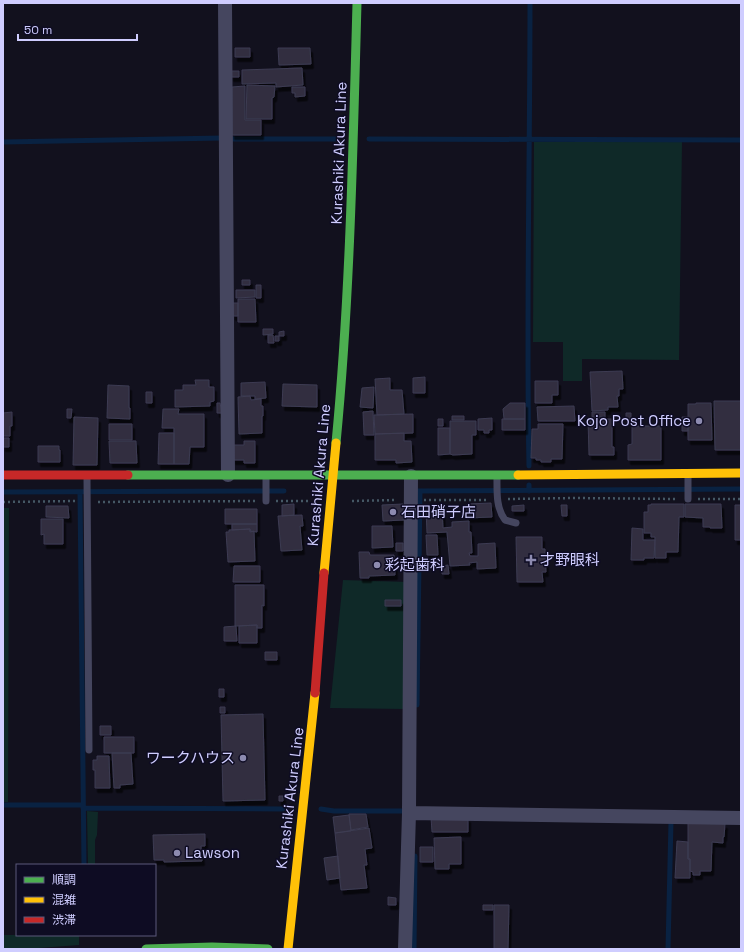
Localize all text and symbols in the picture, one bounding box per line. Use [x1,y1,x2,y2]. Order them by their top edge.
scale bar [18,16,137,42]
text: 50 m [24,22,52,38]
street label: Kurashiki Akura Line [327,81,350,225]
street label: Kurashiki Akura Line [303,403,334,547]
place label: Kojo Post Office [577,411,691,430]
marker: Kojo Post Office [694,416,704,426]
place label: 石田硝子店 [401,502,476,521]
marker: 石田硝子店 [388,507,398,517]
place label: 才野眼科 [540,550,600,569]
marker: 才野眼科 [525,554,537,566]
place label: 彩起歯科 [385,555,445,574]
marker: 彩起歯科 [372,560,382,570]
street label: Kurashiki Akura Line [271,726,308,870]
place label: ワークハウス [146,748,235,767]
marker: ワークハウス [238,753,248,763]
place label: Lawson [185,843,240,862]
marker: Lawson [172,848,182,858]
legend [16,864,156,936]
text: 順調 [52,872,76,888]
text: 混雑 [52,892,76,908]
text: 渋滞 [52,912,76,928]

